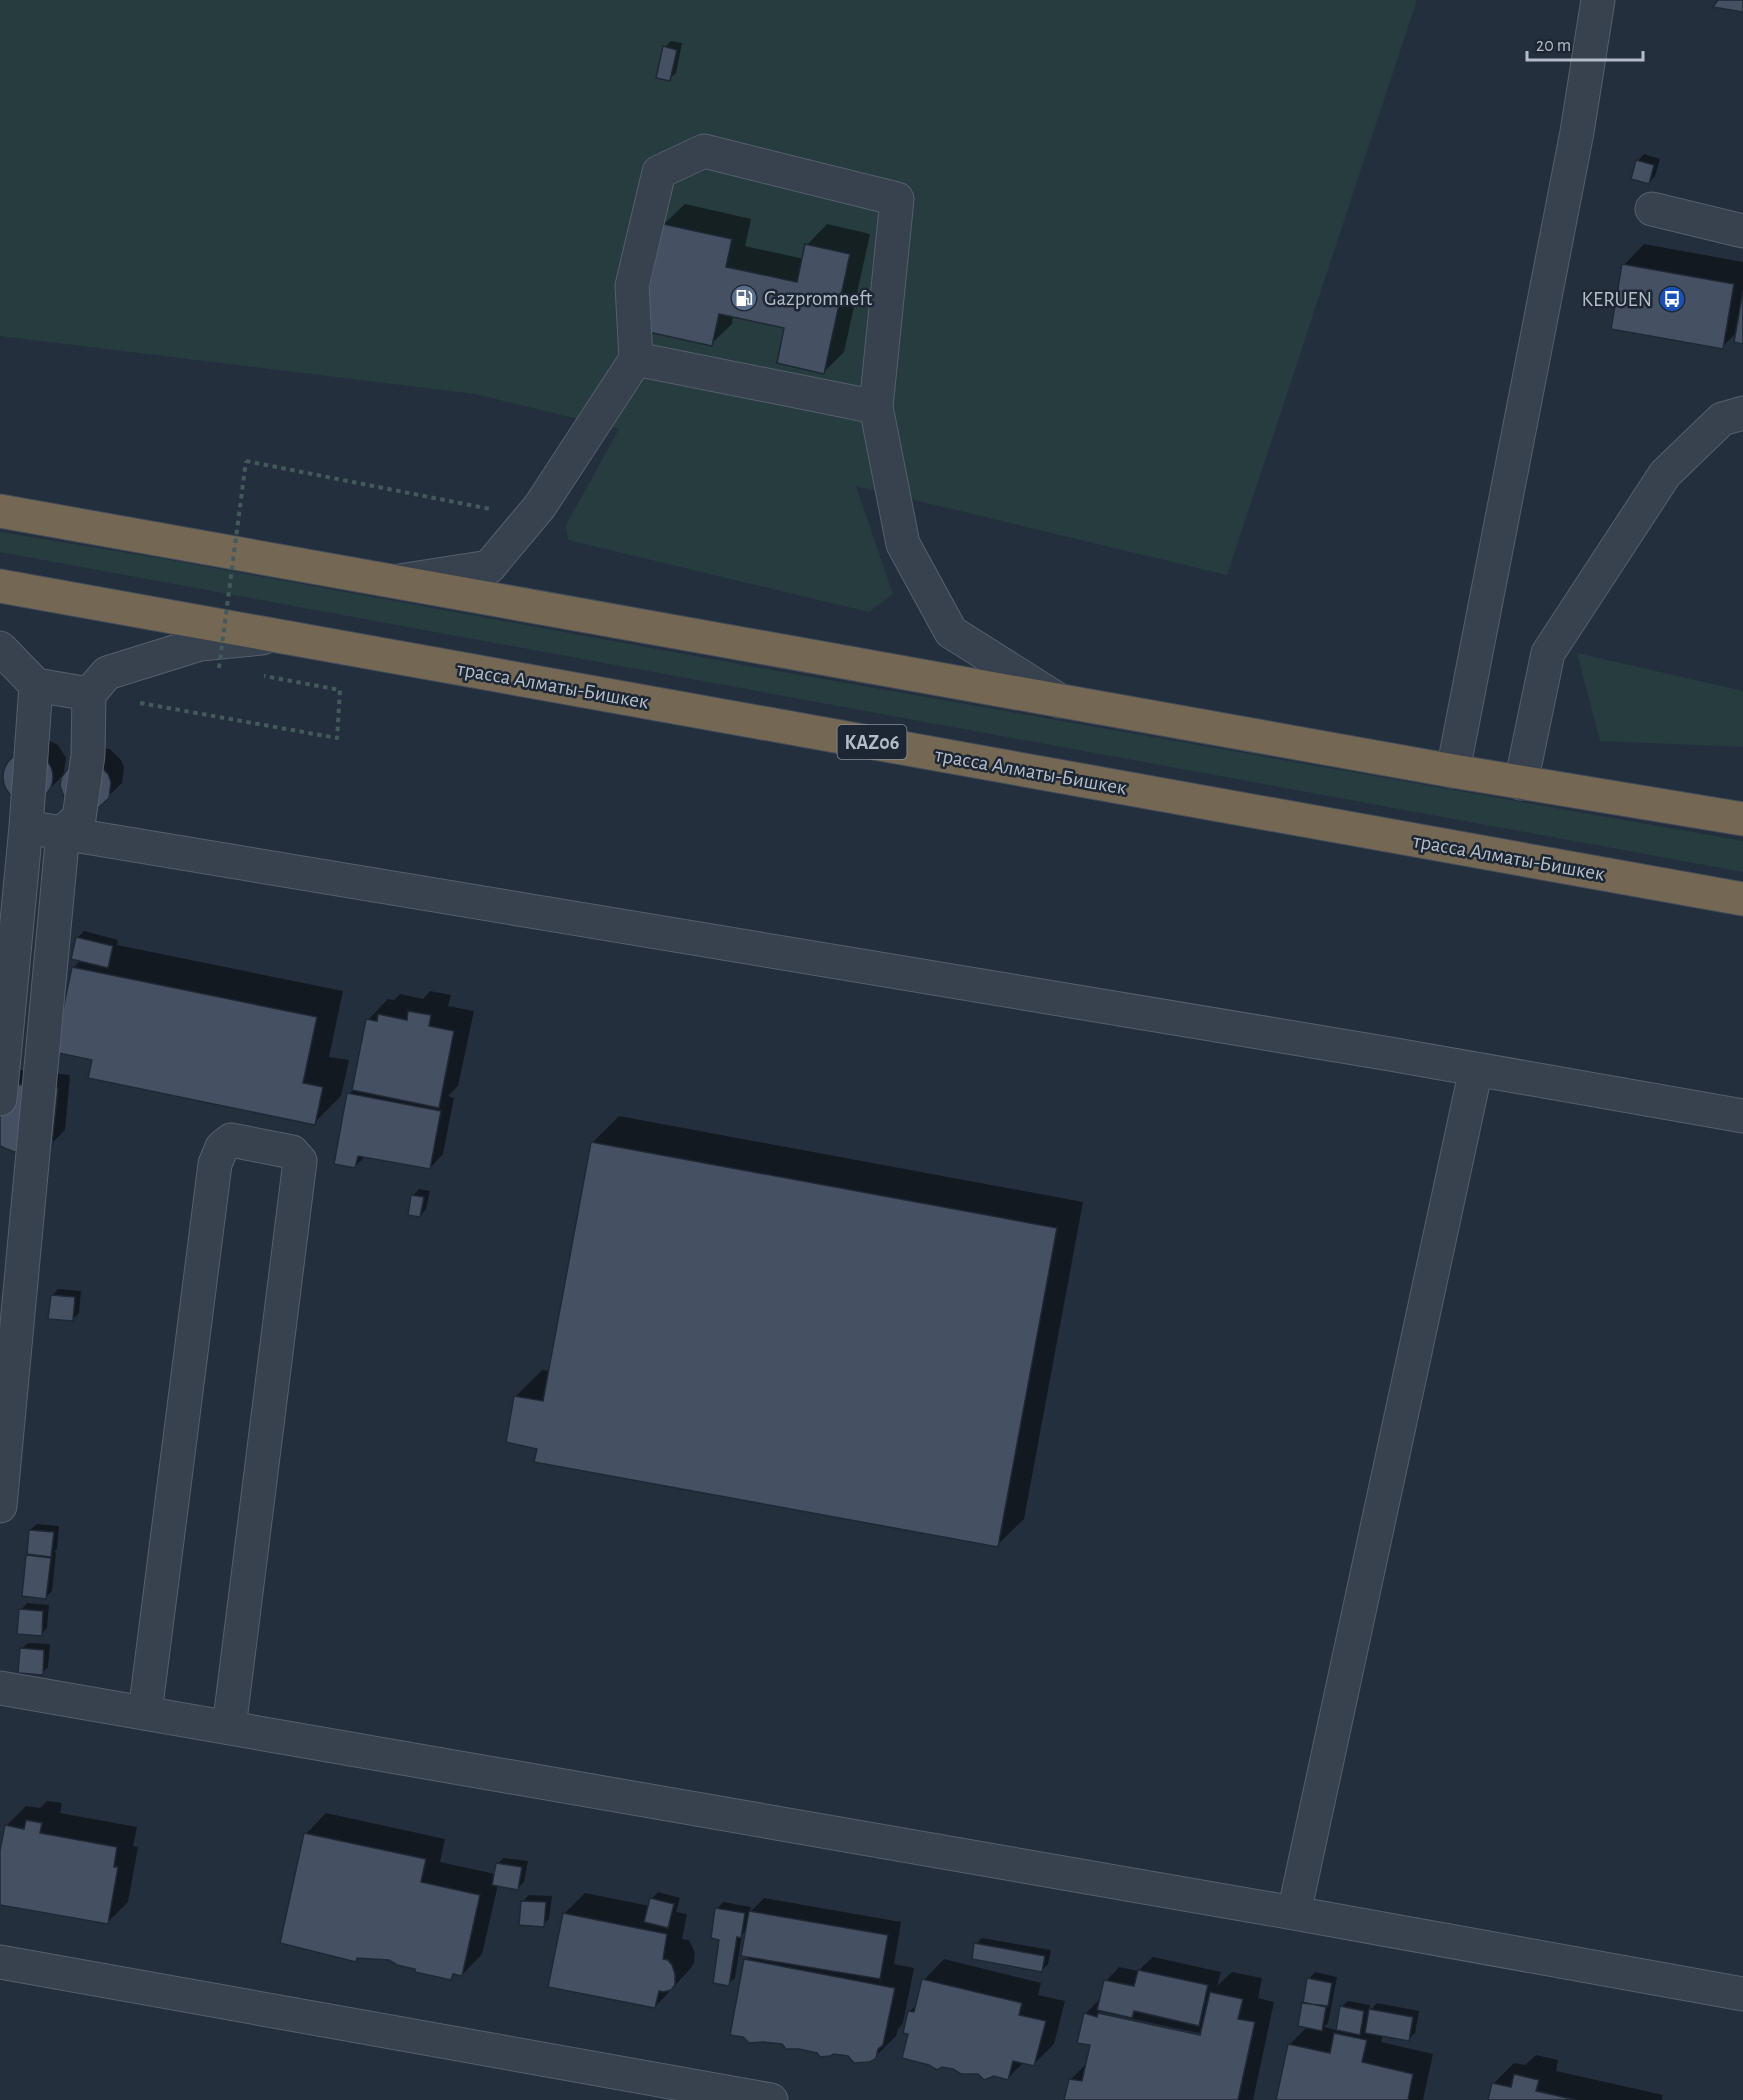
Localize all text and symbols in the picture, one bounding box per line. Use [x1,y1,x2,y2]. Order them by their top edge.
scale bar [1527,24,1642,62]
text: 20 m [1536,37,1571,55]
fuel station icon: Gazpromneft [729,283,759,313]
bus stop icon: KERUEN [1657,284,1687,314]
place label: Gazpromneft [764,288,873,309]
place label: KERUEN [1582,289,1652,310]
street label: трасса Алматы-Бишкек [455,658,651,713]
road number: KАZ06 [838,725,906,759]
street label: трасса Алматы-Бишкек [933,744,1129,799]
street label: трасса Алматы-Бишкек [1411,830,1607,885]

